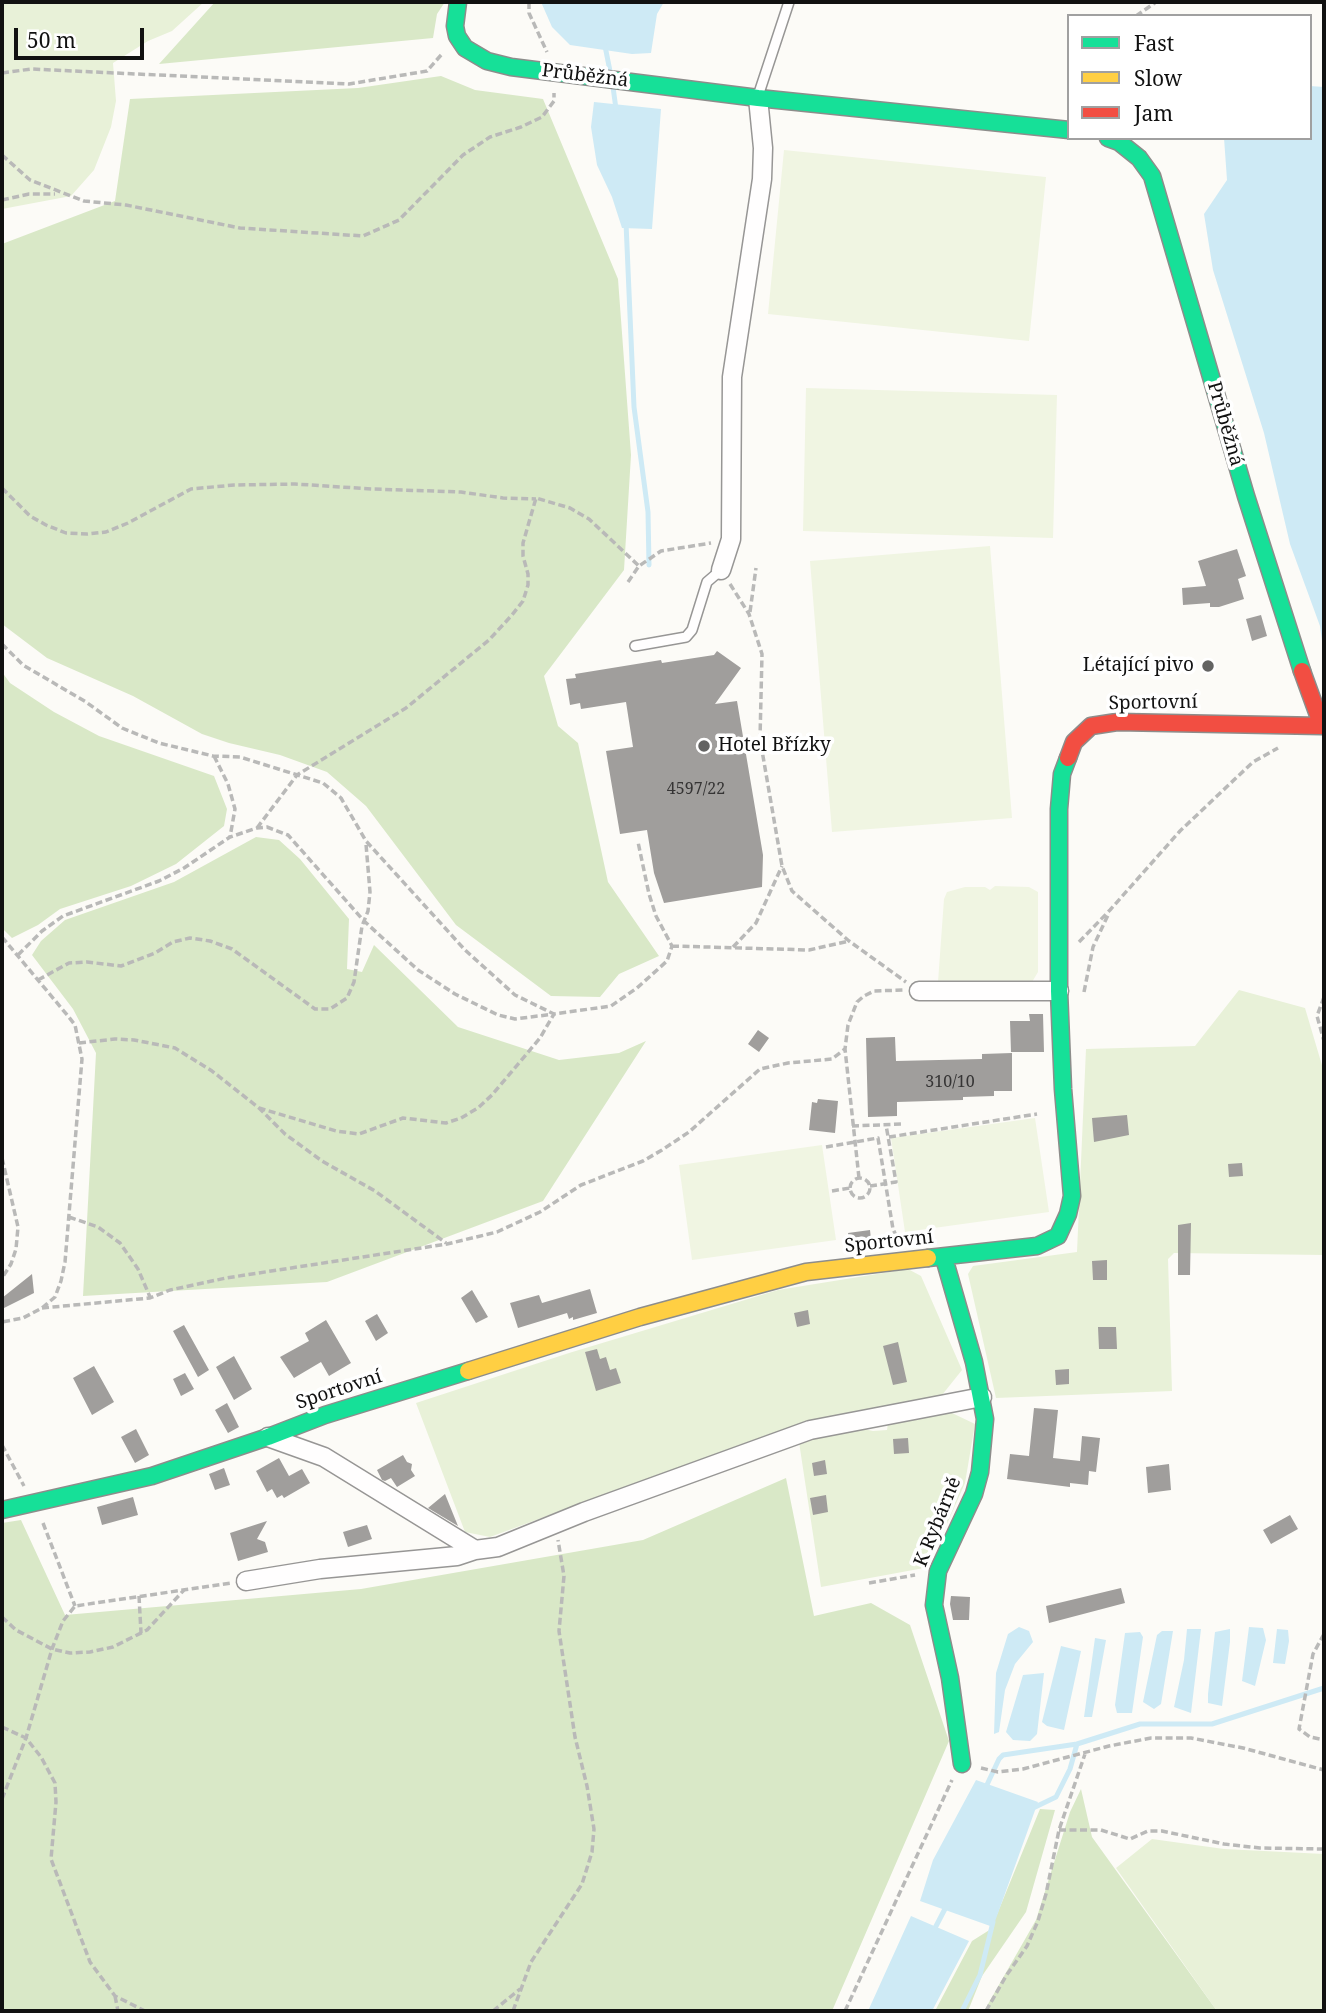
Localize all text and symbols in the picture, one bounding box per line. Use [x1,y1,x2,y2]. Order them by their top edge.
scale bar [18,14,147,58]
legend [1067,14,1312,140]
text: 50 m [27,26,76,54]
text: Fast [1134,29,1174,57]
street label: Průběžná [540,59,630,93]
text: Slow [1134,64,1182,92]
text: Jam [1134,99,1173,127]
street label: Průběžná [1202,379,1248,469]
place label: Létající pivo [1083,655,1194,677]
marker: Létající pivo [1200,658,1216,674]
street label: Sportovní [1108,691,1198,715]
place label: Hotel Břízky [718,735,831,757]
marker: Hotel Břízky [696,738,712,754]
house number: 4597/22 [667,779,725,799]
house number: 310/10 [925,1072,975,1092]
street label: Sportovní [844,1226,934,1258]
street label: Sportovní [293,1365,385,1415]
street label: K Rybárně [910,1474,966,1570]

